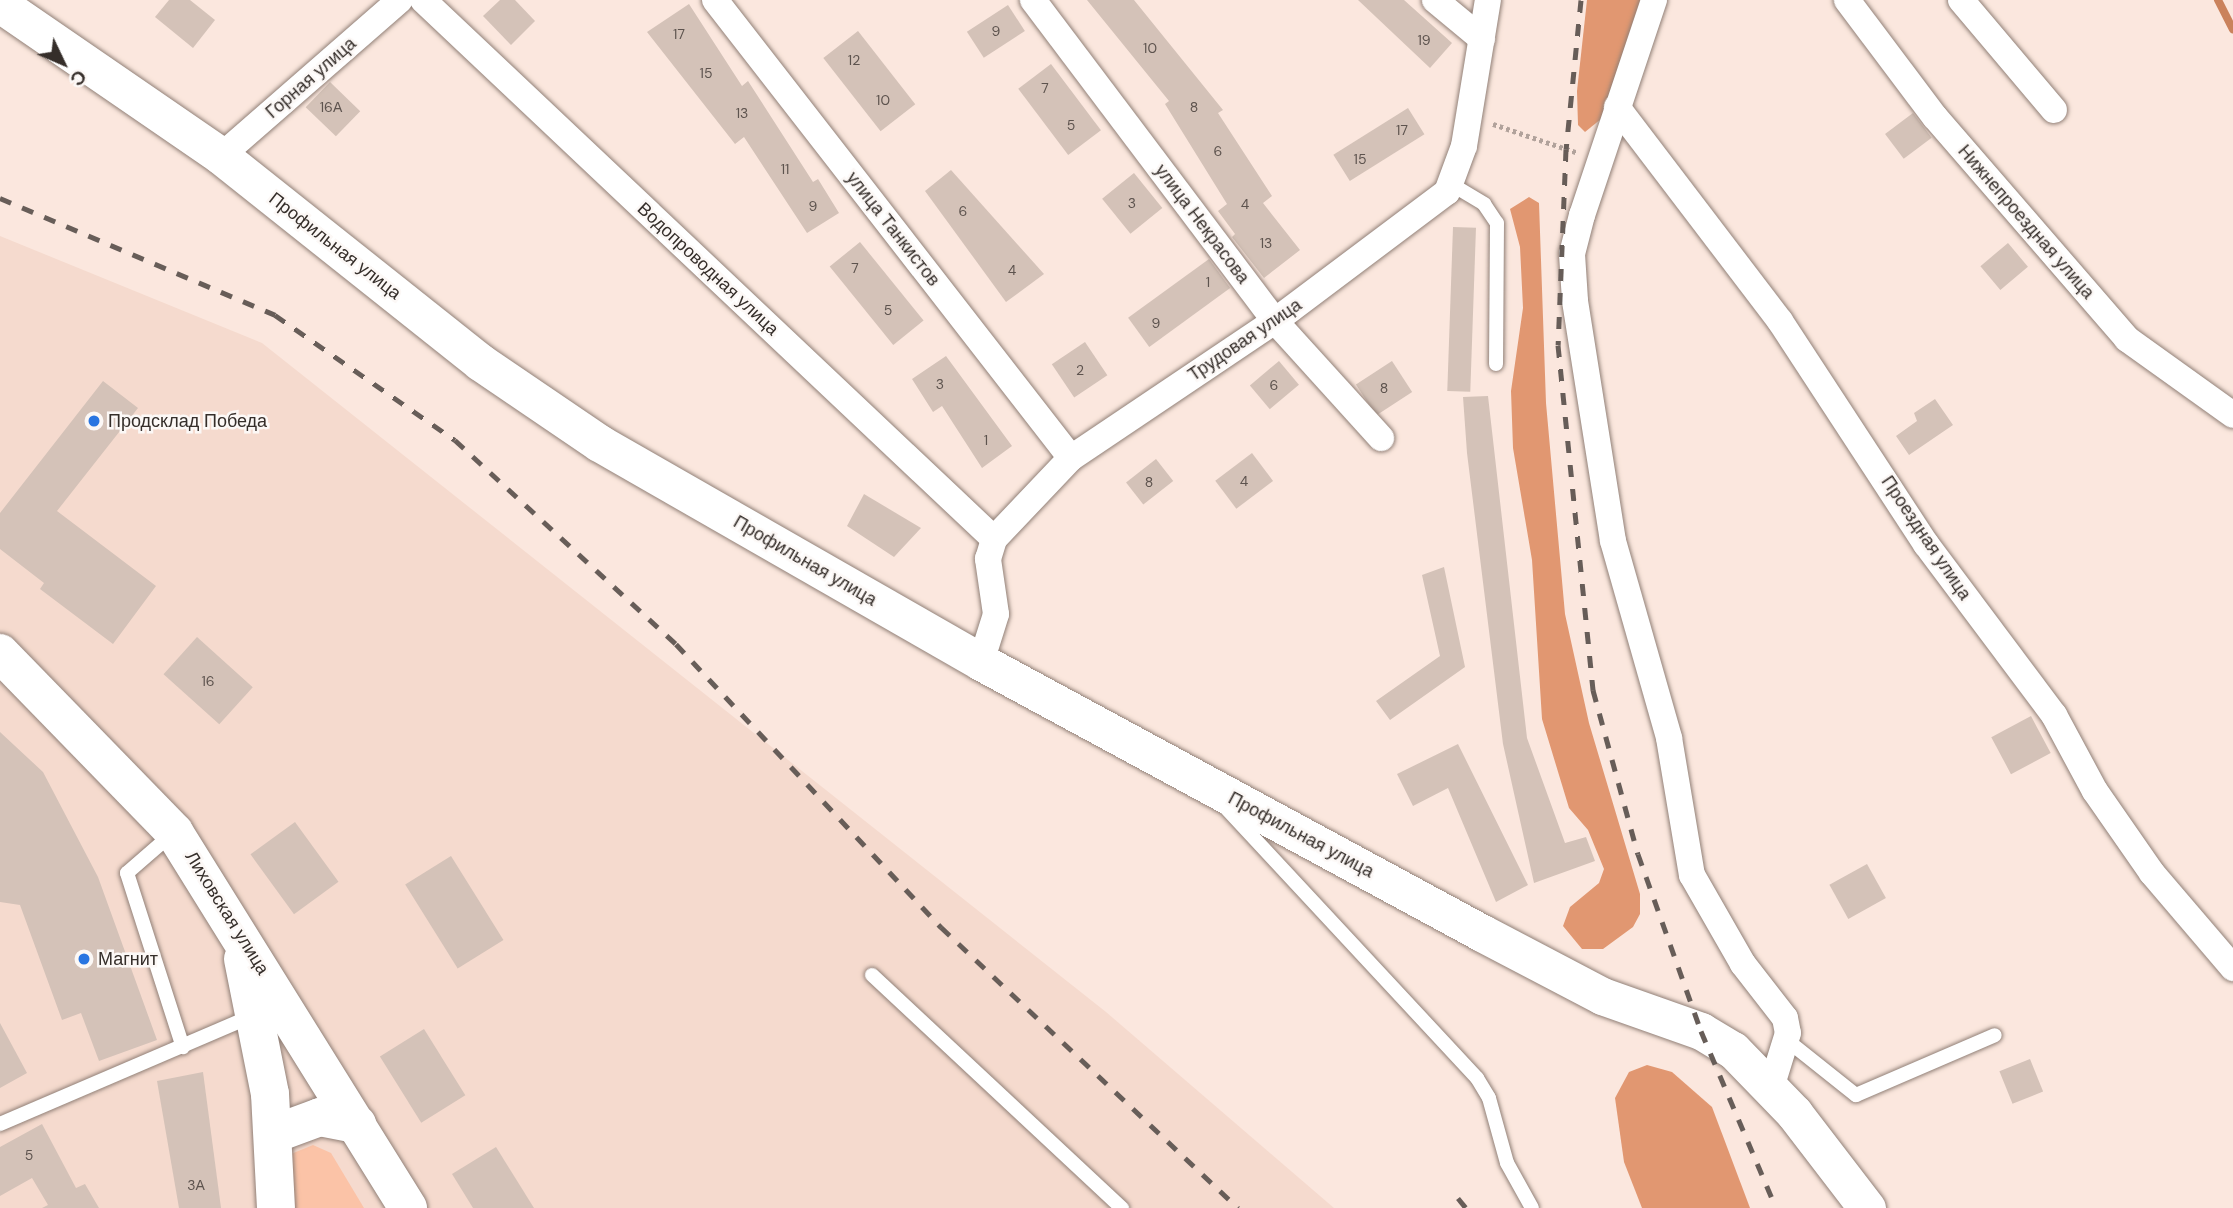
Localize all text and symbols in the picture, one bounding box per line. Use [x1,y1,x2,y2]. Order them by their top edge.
house number: 9 [992,23,1000,39]
house number: 17 [673,26,685,42]
north arrow [28,28,98,98]
house number: 19 [1417,32,1431,48]
street label: Горная улица [261,33,361,123]
house number: 10 [1143,40,1157,56]
house number: 12 [848,52,860,68]
text: С [65,64,92,92]
house number: 15 [700,65,712,81]
house number: 7 [1041,80,1049,96]
house number: 10 [876,92,890,108]
house number: 16А [320,99,342,115]
house number: 8 [1190,99,1198,115]
house number: 13 [736,105,748,121]
house number: 5 [1067,117,1075,133]
house number: 17 [1396,122,1408,138]
street label: Нижнепроездная улица [1953,141,2099,303]
house number: 6 [1214,143,1222,159]
house number: 15 [1354,151,1366,167]
street label: улица Некрасова [1150,160,1254,288]
house number: 11 [781,161,789,177]
street label: улица Танкистов [842,168,944,290]
street label: Профильная улица [265,188,405,304]
house number: 3 [1128,195,1136,211]
house number: 4 [1241,196,1249,212]
street label: Водопроводная улица [633,198,783,340]
house number: 9 [809,198,817,214]
house number: 6 [959,203,967,219]
house number: 13 [1260,235,1272,251]
house number: 7 [851,260,859,276]
house number: 4 [1008,262,1016,278]
house number: 1 [1206,274,1210,290]
street label: Трудовая улица [1184,294,1306,386]
house number: 5 [884,302,892,318]
house number: 9 [1152,315,1160,331]
house number: 2 [1076,362,1084,378]
house number: 3 [936,376,944,392]
house number: 6 [1270,377,1278,393]
house number: 8 [1380,380,1388,396]
place label: Продсклад Победа [108,410,267,432]
marker: Продсклад Победа [86,413,102,429]
house number: 1 [984,432,988,448]
street label: Проездная улица [1877,472,1975,604]
house number: 4 [1240,473,1248,489]
house number: 8 [1145,474,1153,490]
street label: Профильная улица [730,511,880,611]
house number: 16 [201,673,215,689]
street label: Профильная улица [1225,788,1377,882]
street label: Лиховская улица [180,847,274,979]
place label: Магнит [98,948,158,970]
marker: Магнит [76,951,92,967]
house number: 5 [25,1147,33,1163]
house number: 3А [187,1177,205,1193]

